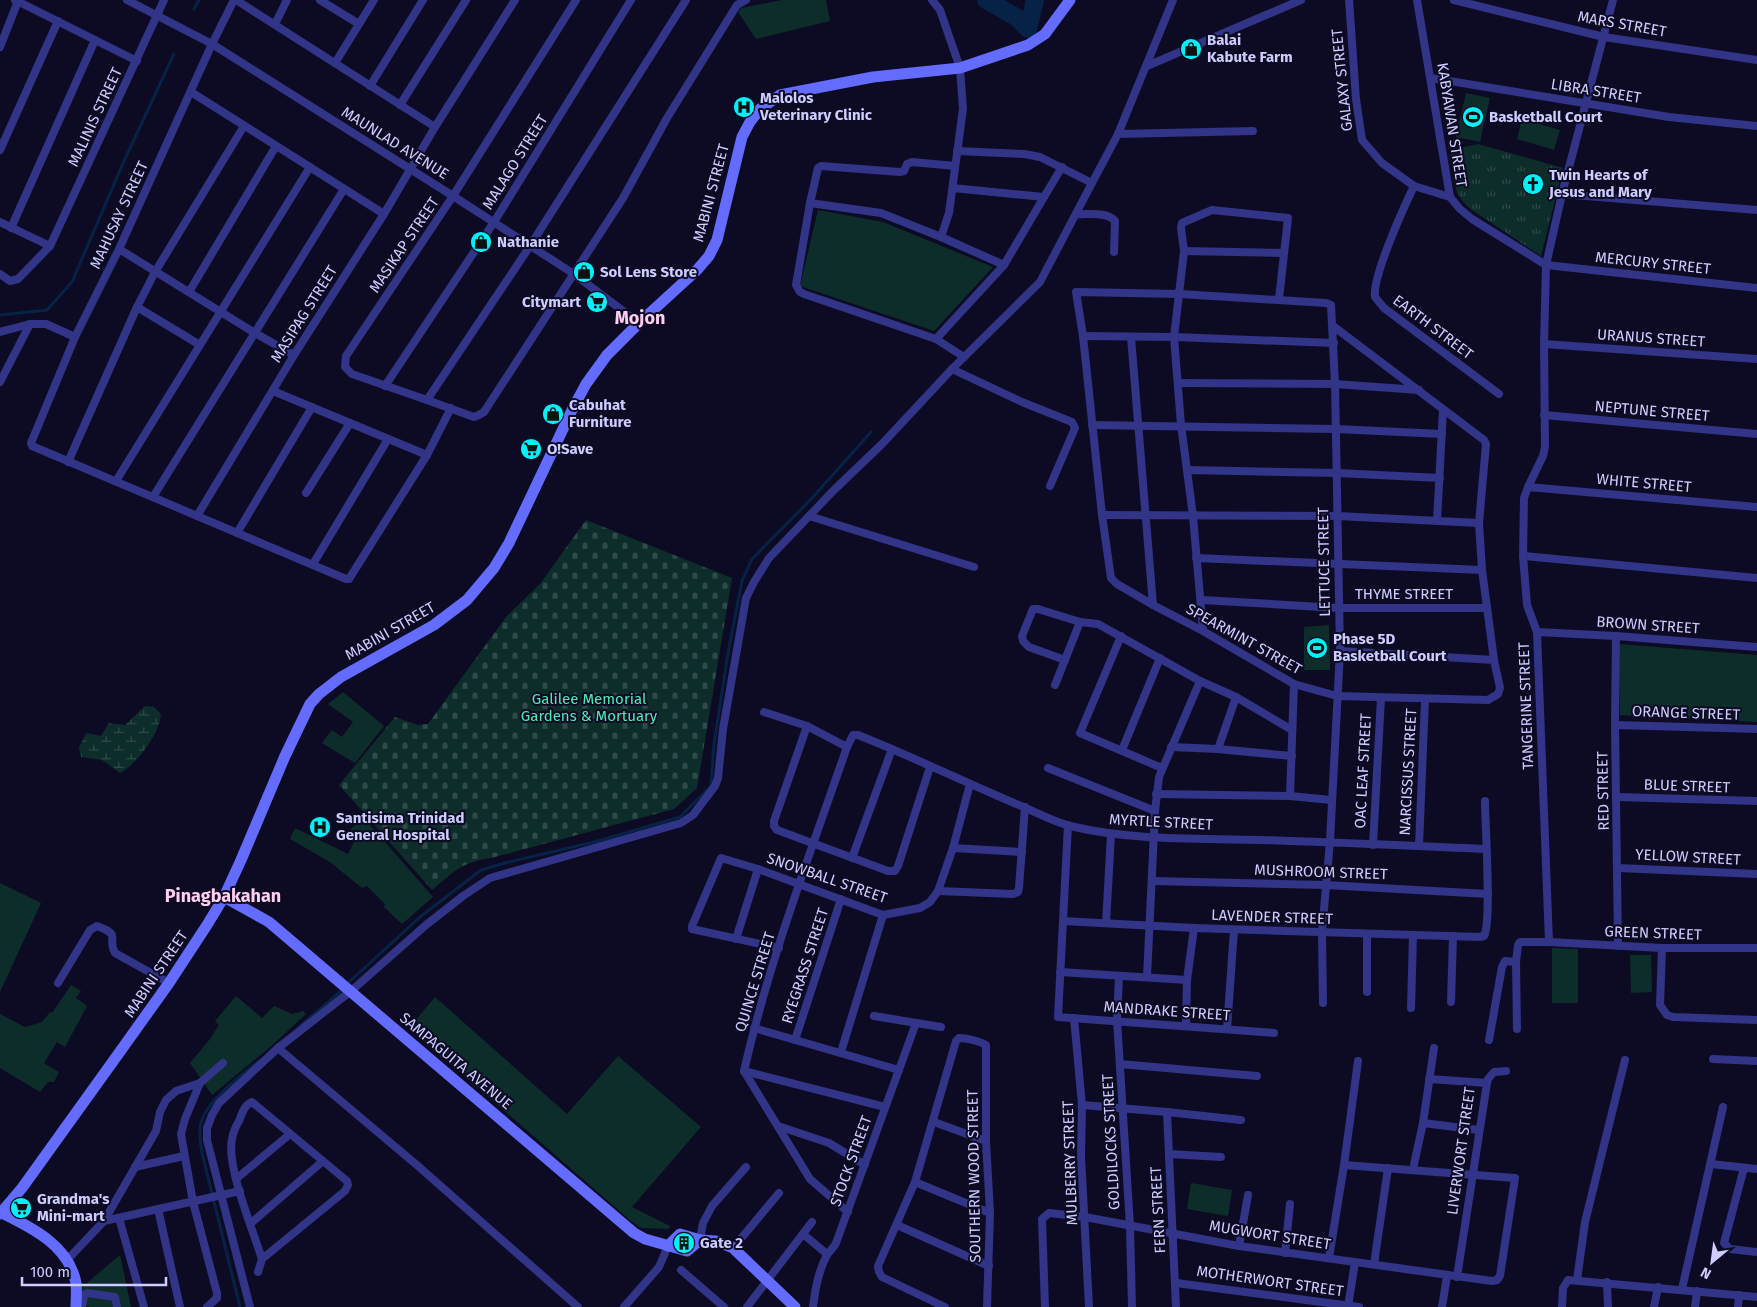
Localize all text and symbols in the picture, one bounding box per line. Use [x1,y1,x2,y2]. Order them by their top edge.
street label: MARS STREET [1576,7,1668,41]
street label: GALAXY STREET [1328,28,1356,132]
place label: Balai Kabute Farm [1207,31,1293,66]
shop icon: Balai Kabute Farm [1179,37,1203,61]
street label: KABYAWAN STREET [1433,61,1471,189]
street label: MALINIS STREET [64,64,126,170]
street label: LIBRA STREET [1550,75,1643,107]
place label: Malolos Veterinary Clinic [759,89,873,124]
hospital icon: Malolos Veterinary Clinic [732,95,756,119]
street label: MAUNLAD AVENUE [338,103,452,183]
sports icon: Basketball Court [1461,105,1485,129]
place label: Basketball Court [1489,108,1603,126]
street label: MALAGO STREET [479,111,552,213]
street label: MABINI STREET [689,142,733,244]
street label: MAHUSAY STREET [86,158,152,272]
place label: Twin Hearts of Jesus and Mary [1548,166,1652,201]
church icon: Twin Hearts of Jesus and Mary [1521,172,1545,196]
street label: MASIKAP STREET [365,194,443,296]
shop icon: Nathanie [469,230,493,254]
place label: Nathanie [497,233,559,251]
street label: MERCURY STREET [1594,248,1712,278]
shop icon: Sol Lens Store [572,260,596,284]
street label: MASIPAG STREET [267,262,341,366]
place label: Sol Lens Store [600,263,697,281]
supermarket icon: Citymart [585,290,609,314]
street label: EARTH STREET [1389,291,1477,363]
place label: Citymart [522,293,581,311]
district label: Mojon [615,307,665,329]
street label: URANUS STREET [1596,325,1706,351]
place label: Cabuhat Furniture [569,396,631,431]
street label: NEPTUNE STREET [1594,397,1710,425]
shop icon: Cabuhat Furniture [541,402,565,426]
supermarket icon: O!Save [519,437,543,461]
place label: O!Save [547,440,593,458]
street label: WHITE STREET [1596,470,1692,496]
street label: LETTUCE STREET [1314,507,1334,617]
street label: THYME STREET [1355,585,1453,603]
street label: MABINI STREET [342,598,438,664]
street label: SPEARMINT STREET [1183,600,1305,678]
street label: BROWN STREET [1596,612,1701,638]
place label: Phase 5D Basketball Court [1333,630,1447,665]
sports icon: Phase 5D Basketball Court [1305,636,1329,660]
street label: TANGERINE STREET [1515,642,1537,770]
park label: Galilee Memorial Gardens & Mortuary [521,690,658,725]
street label: ORANGE STREET [1632,702,1741,724]
street label: NARCISSUS STREET [1396,708,1420,836]
street label: OAC LEAF STREET [1351,713,1375,829]
street label: RED STREET [1593,751,1613,831]
street label: BLUE STREET [1643,775,1731,797]
place label: Santisima Trinidad General Hospital [336,809,464,844]
street label: MYRTLE STREET [1109,810,1214,834]
hospital icon: Santisima Trinidad General Hospital [308,815,332,839]
street label: YELLOW STREET [1635,845,1742,869]
street label: SNOWBALL STREET [764,849,890,907]
street label: MUSHROOM STREET [1254,861,1388,883]
district label: Pinagbakahan [165,885,281,907]
street label: RYEGRASS STREET [778,906,832,1026]
street label: LAVENDER STREET [1211,906,1333,928]
street label: GREEN STREET [1604,922,1702,944]
street label: MABINI STREET [120,927,192,1021]
street label: QUINCE STREET [731,929,779,1034]
street label: MANDRAKE STREET [1103,998,1231,1024]
street label: SAMPAGUITA AVENUE [396,1009,516,1113]
street label: GOLDILOCKS STREET [1098,1073,1124,1211]
street label: LIVERWORT STREET [1443,1086,1479,1216]
street label: SOUTHERN WOOD STREET [963,1089,985,1263]
street label: MULBERRY STREET [1059,1100,1081,1226]
street label: STOCK STREET [826,1113,876,1209]
street label: FERN STREET [1147,1166,1169,1254]
place label: Grandma's Mini-mart [37,1190,109,1225]
supermarket icon: Grandma's Mini-mart [9,1196,33,1220]
street label: MUGWORT STREET [1208,1217,1332,1254]
building icon: Gate 2 [672,1231,696,1255]
place label: Gate 2 [700,1234,743,1252]
north arrow [1687,1237,1737,1287]
scale bar [22,1254,166,1286]
street label: MOTHERWORT STREET [1195,1262,1345,1300]
text: 100 m [30,1263,70,1281]
text: N [1698,1263,1714,1283]

